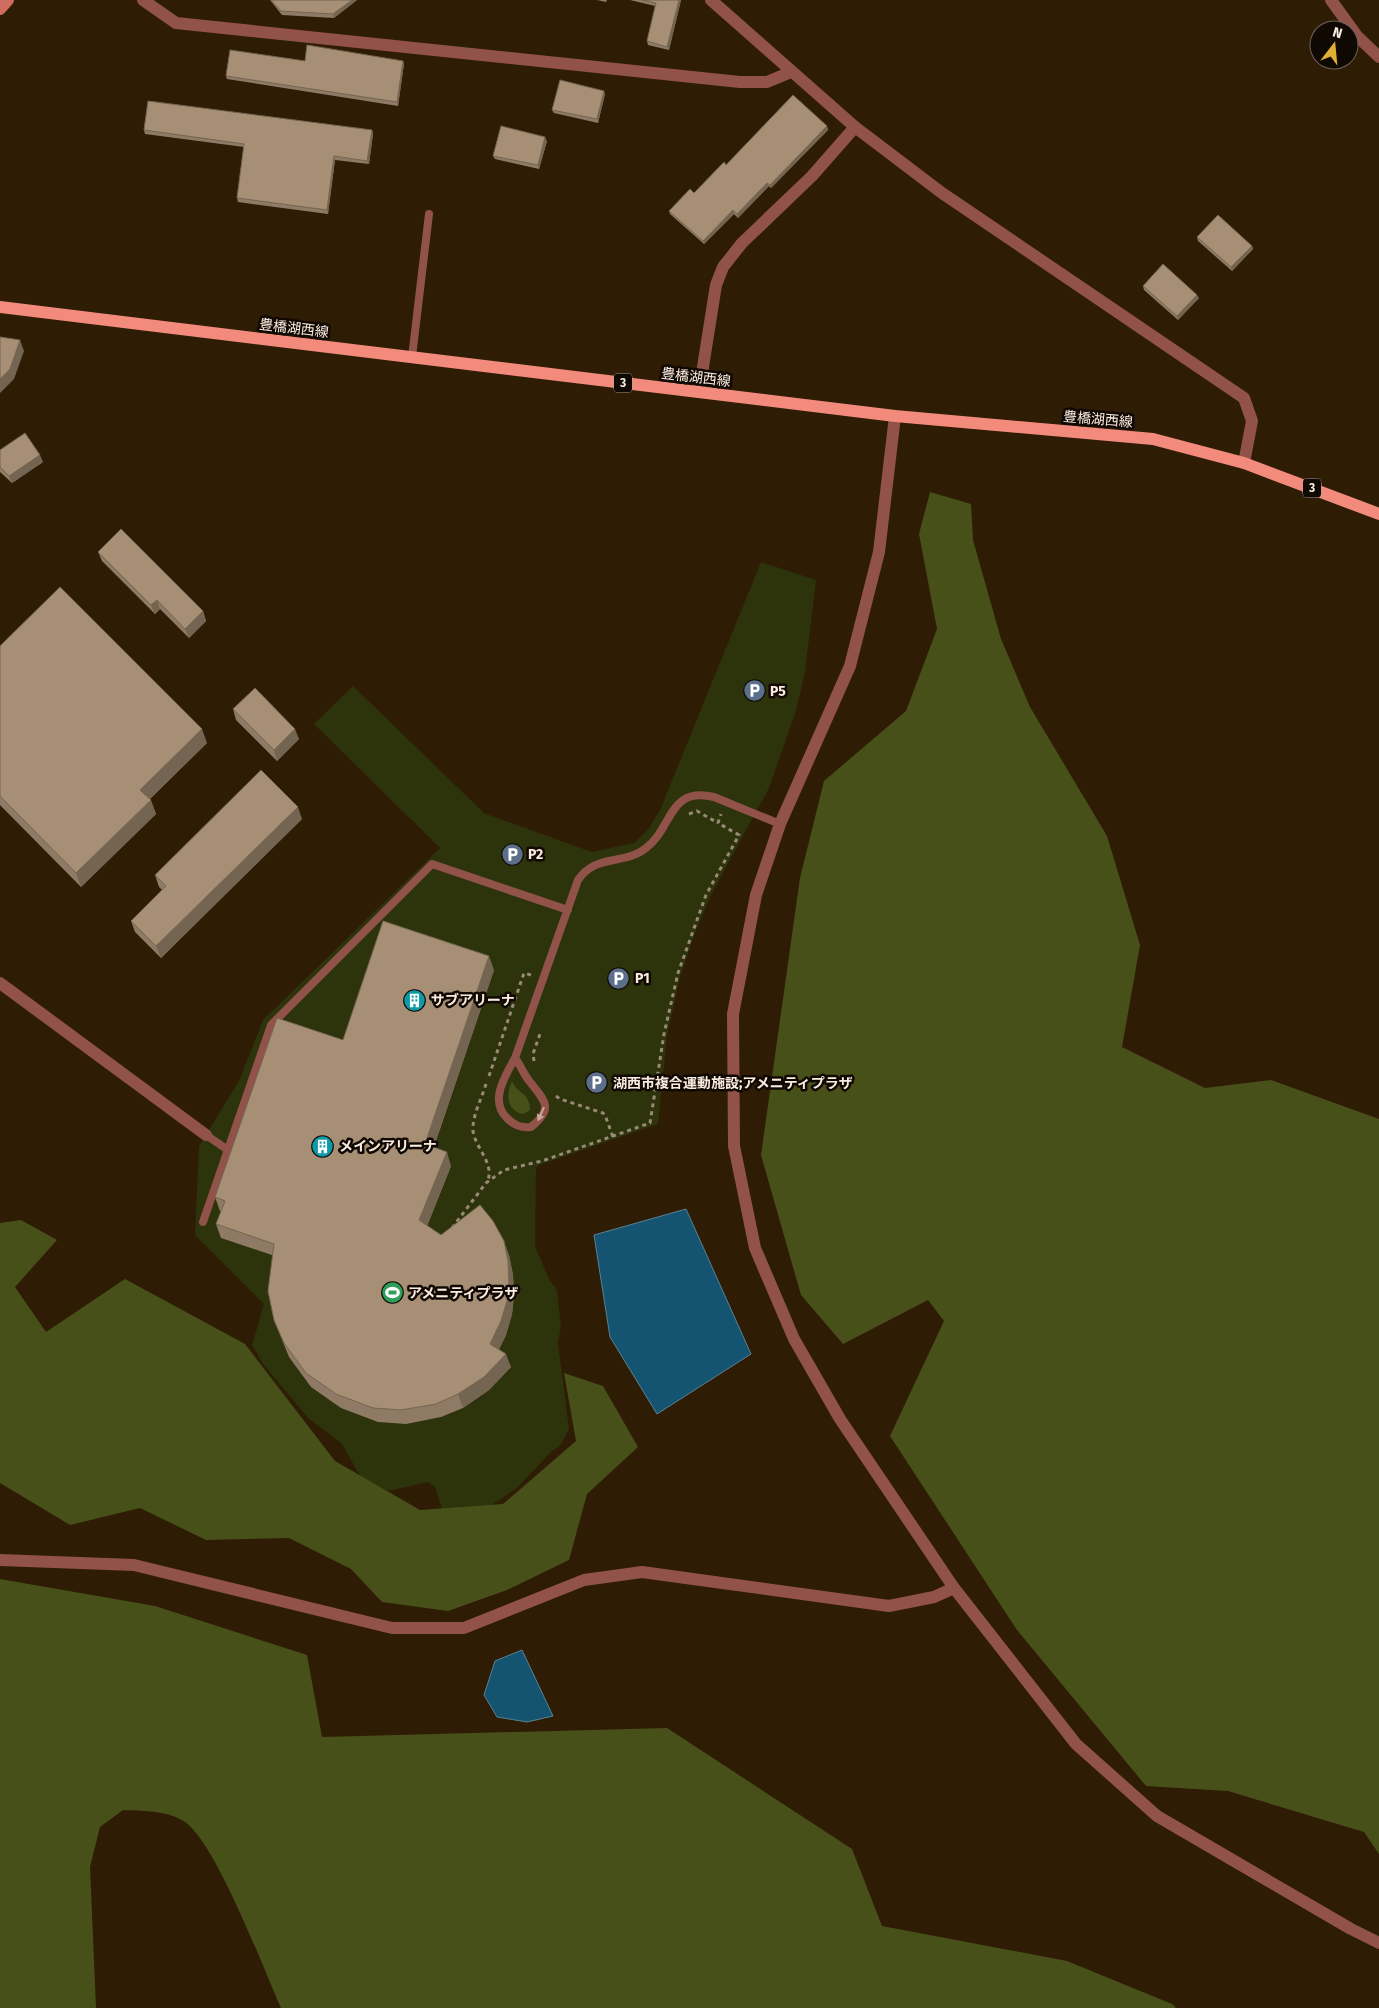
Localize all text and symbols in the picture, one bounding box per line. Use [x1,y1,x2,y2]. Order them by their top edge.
north arrow [1309,20,1359,70]
text: N [1331,24,1344,42]
street label: 豊橋湖西線 [258,316,330,341]
street label: 豊橋湖西線 [660,365,732,390]
road number: 3 [614,373,632,392]
street label: 豊橋湖西線 [1062,408,1134,431]
road number: 3 [1303,478,1321,498]
parking icon: P5 [742,679,766,703]
place label: P5 [770,683,786,700]
parking icon: P2 [500,842,524,866]
place label: P2 [528,846,543,863]
parking icon: P1 [607,966,631,990]
place label: P1 [635,970,650,987]
building icon: サブアリーナ [403,988,427,1012]
place label: サブアリーナ [431,992,515,1009]
parking icon: 湖西市複合運動施設;アメニティプラザ [585,1071,609,1095]
place label: 湖西市複合運動施設;アメニティプラザ [613,1075,853,1092]
one-way arrow [536,1107,544,1121]
building icon: メインアリーナ [311,1134,335,1158]
place label: メインアリーナ [339,1138,437,1155]
sports icon: アメニティプラザ [380,1281,404,1305]
place label: アメニティプラザ [408,1285,518,1302]

